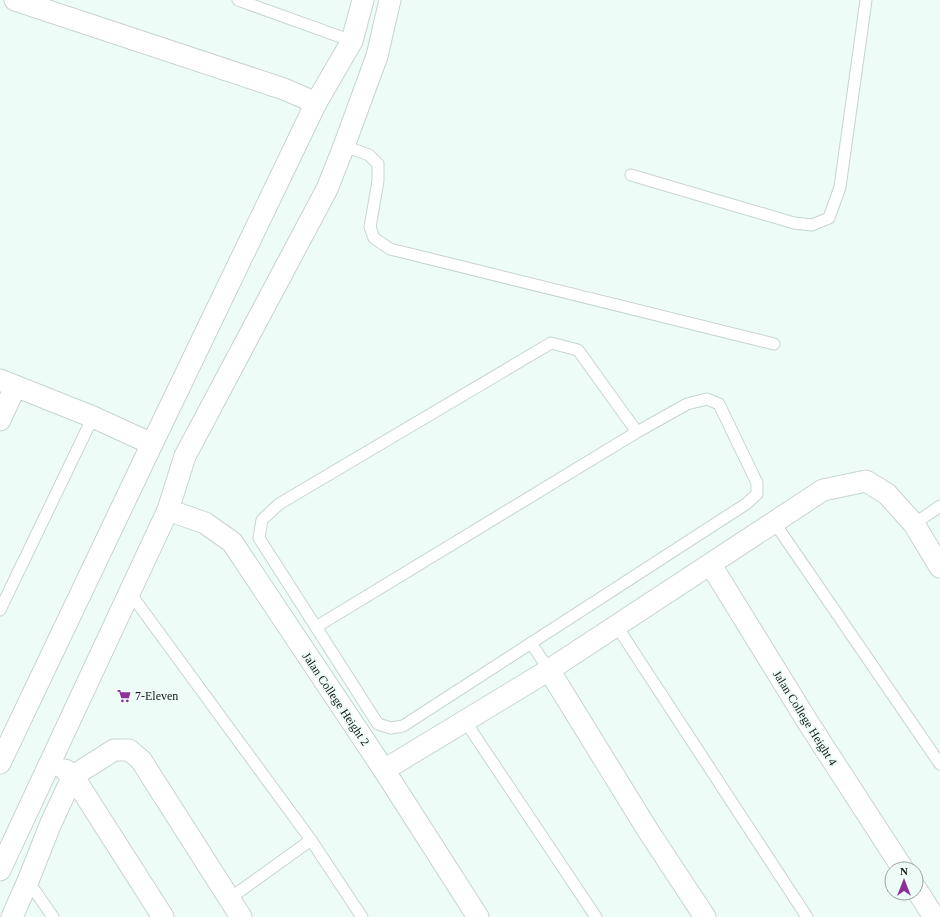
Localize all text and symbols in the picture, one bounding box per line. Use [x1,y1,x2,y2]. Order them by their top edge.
street label: Jalan College Height 2 [300,650,372,748]
street label: Jalan College Height 4 [770,668,840,768]
supermarket icon: 7-Eleven [116,688,132,704]
place label: 7-Eleven [135,689,178,703]
north arrow [884,861,924,901]
text: N [900,865,908,877]

